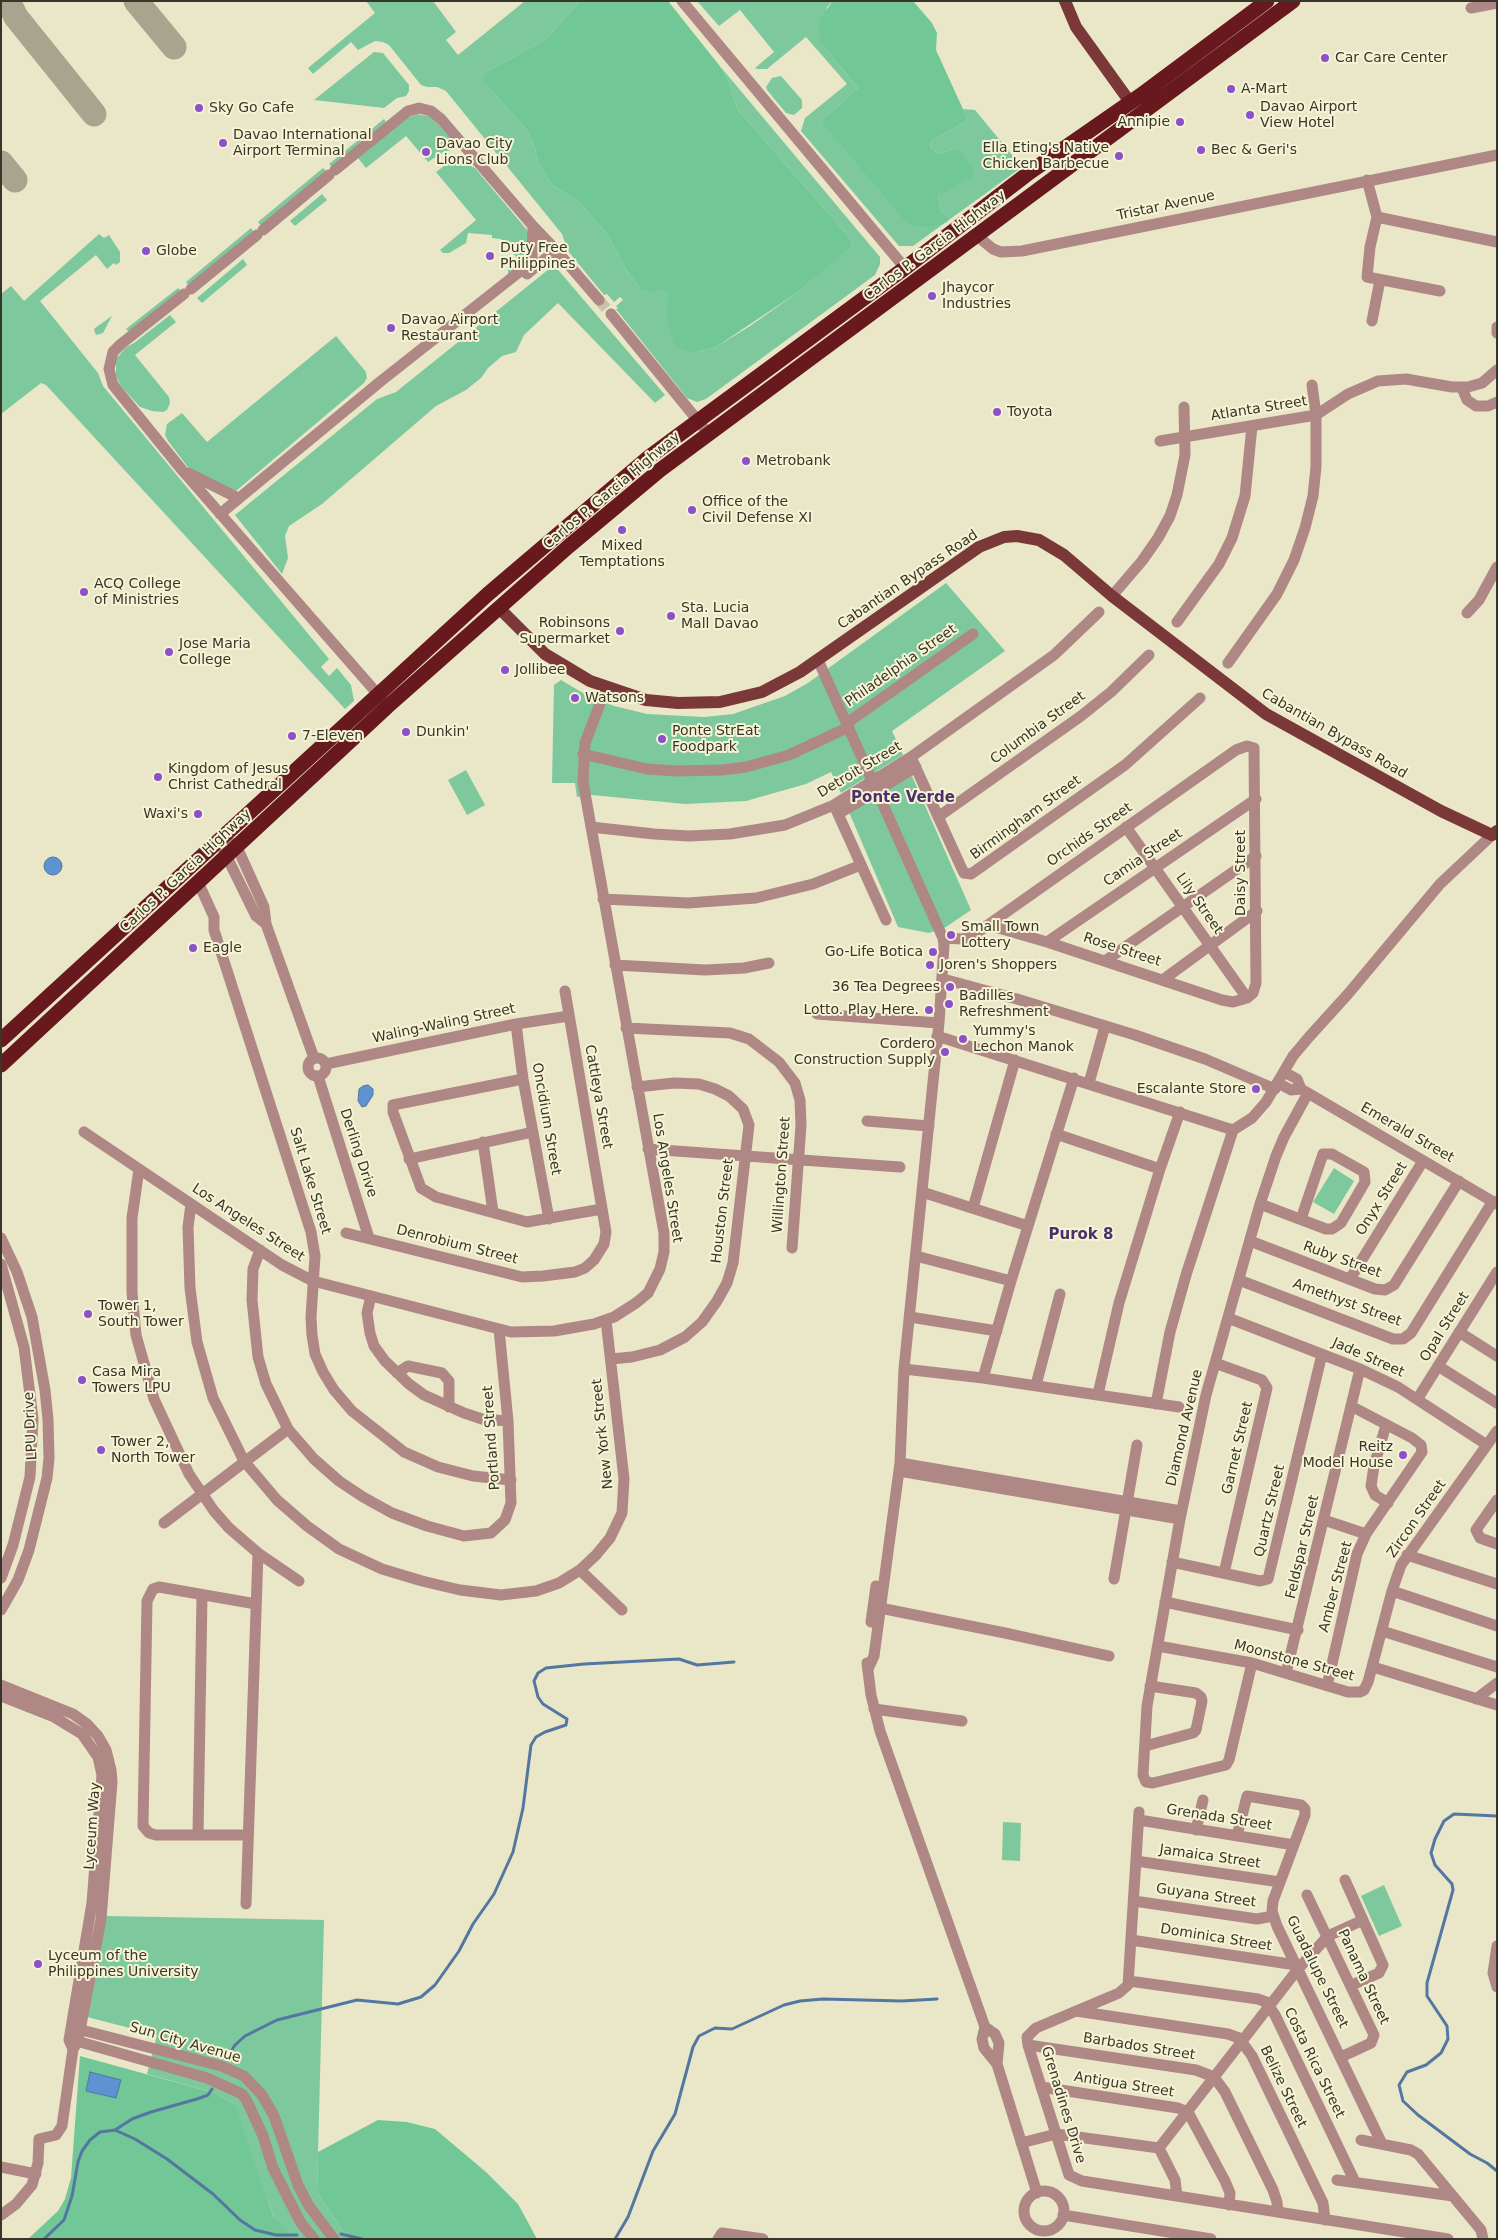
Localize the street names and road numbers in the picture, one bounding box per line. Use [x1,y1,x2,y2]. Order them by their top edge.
street label: Carlos P. Garcia Highway [861,187,1009,305]
street label: Tristar Avenue [1115,187,1217,225]
street label: Atlanta Street [1210,393,1308,425]
street label: Carlos P. Garcia Highway [540,429,684,553]
street label: Cabantian Bypass Road [835,527,981,633]
street label: Philadelphia Street [842,621,960,711]
street label: Cabantian Bypass Road [1258,685,1410,783]
street label: Columbia Street [987,688,1089,768]
street label: Detroit Street [815,738,905,802]
street label: Birmingham Street [968,772,1084,864]
street label: Orchids Street [1044,799,1136,871]
street label: Carlos P. Garcia Highway [117,806,255,936]
street label: Camia Street [1100,825,1186,891]
street label: Daisy Street [1233,830,1249,916]
street label: Lily Street [1172,870,1226,938]
street label: Rose Street [1081,930,1163,970]
street label: Waling-Waling Street [371,1001,517,1047]
street label: Cattleya Street [581,1043,615,1151]
street label: Oncidium Street [528,1062,564,1176]
street label: Emerald Street [1357,1099,1457,1167]
street label: Derling Drive [336,1106,380,1200]
street label: Los Angeles Street [648,1112,686,1244]
street label: Willington Street [770,1116,794,1234]
street label: Salt Lake Street [286,1126,334,1236]
street label: Houston Street [708,1158,738,1264]
street label: Onyx Street [1353,1159,1411,1239]
street label: Los Angeles Street [189,1180,307,1266]
street label: Denrobium Street [395,1222,519,1268]
street label: Ruby Street [1301,1238,1383,1282]
street label: Amethyst Street [1290,1276,1404,1330]
street label: Opal Street [1417,1289,1473,1365]
street label: Jade Street [1329,1335,1407,1381]
street label: Diamond Avenue [1163,1368,1207,1488]
street label: New York Street [589,1378,617,1490]
street label: Portland Street [480,1385,504,1491]
street label: LPU Drive [21,1391,41,1461]
street label: Garnet Street [1219,1400,1257,1496]
street label: Quartz Street [1251,1463,1289,1559]
street label: Zircon Street [1384,1477,1450,1561]
street label: Feldspar Street [1283,1493,1323,1601]
street label: Amber Street [1316,1540,1356,1634]
street label: Moonstone Street [1232,1637,1356,1685]
street label: Lyceum Way [82,1782,104,1870]
street label: Grenada Street [1165,1801,1273,1835]
street label: Jamaica Street [1158,1842,1262,1872]
street label: Guyana Street [1155,1881,1257,1911]
street label: Guadalupe Street [1282,1913,1352,2031]
street label: Dominica Street [1159,1921,1273,1955]
street label: Panama Street [1334,1927,1392,2027]
street label: Costa Rica Street [1280,2005,1348,2121]
street label: Sun City Avenue [127,2019,243,2067]
street label: Barbados Street [1082,2030,1196,2064]
street label: Belize Street [1256,2043,1310,2131]
street label: Grenadines Drive [1037,2044,1089,2166]
street label: Antigua Street [1073,2069,1175,2101]

